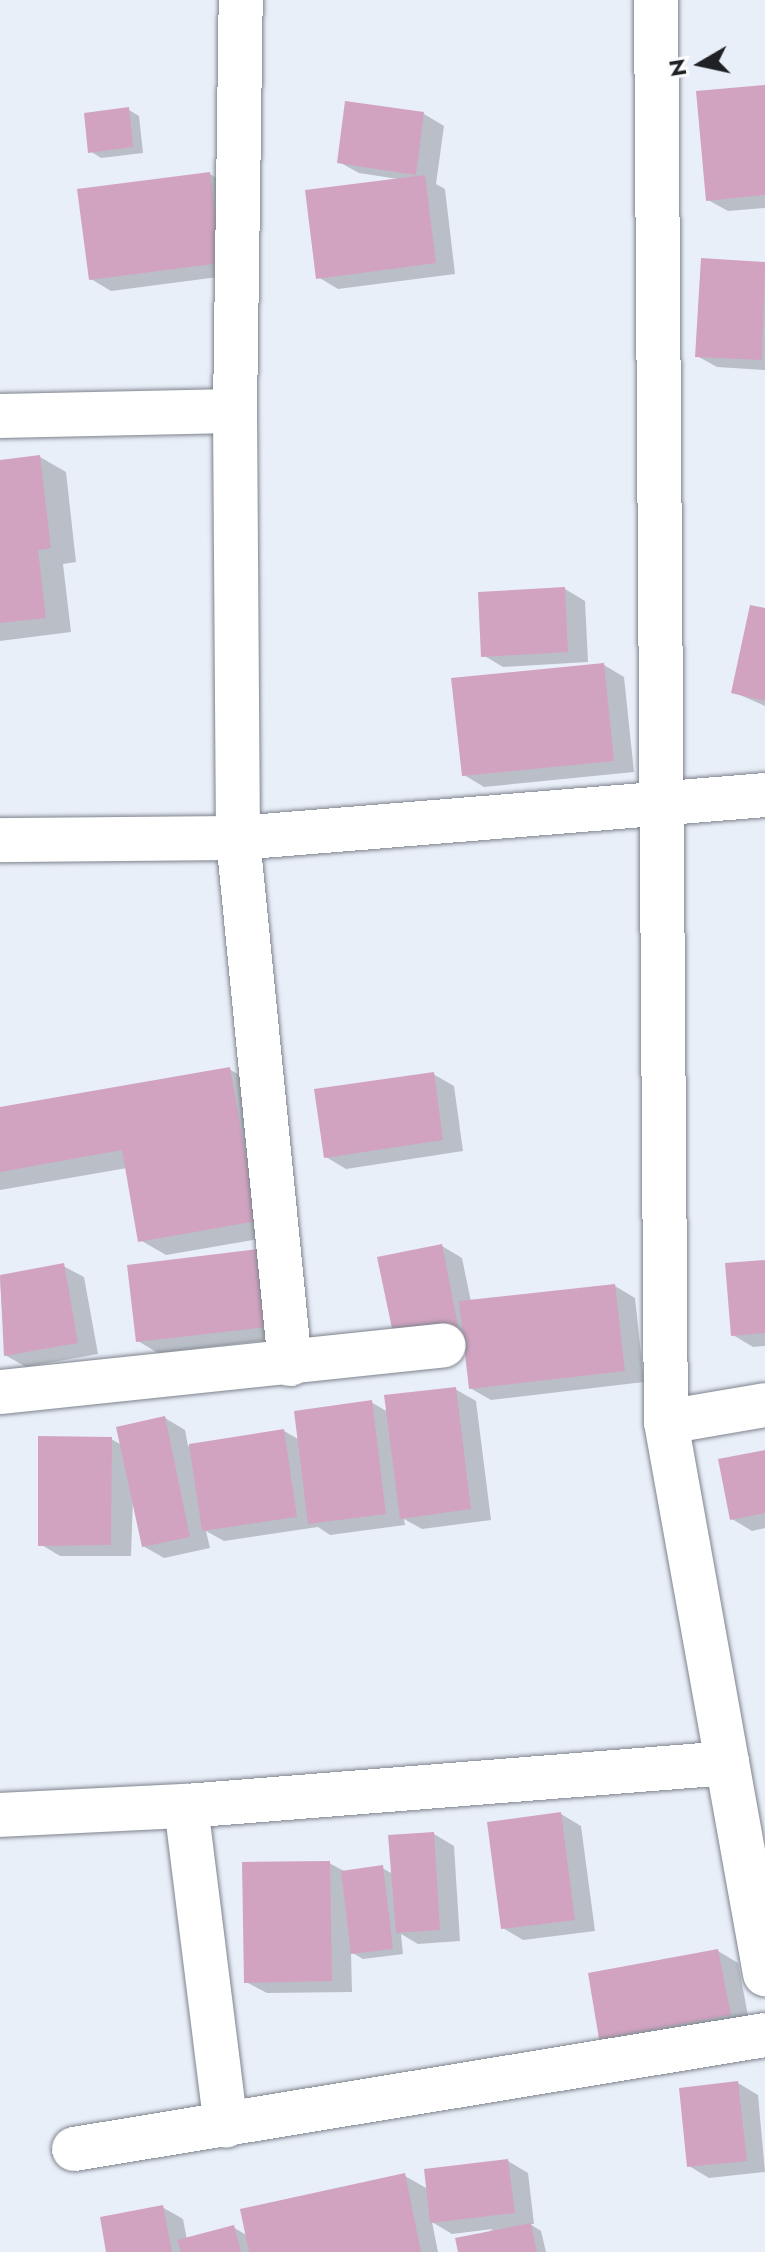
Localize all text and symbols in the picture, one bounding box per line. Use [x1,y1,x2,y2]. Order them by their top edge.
north arrow [661,24,741,104]
text: N [660,57,694,79]

